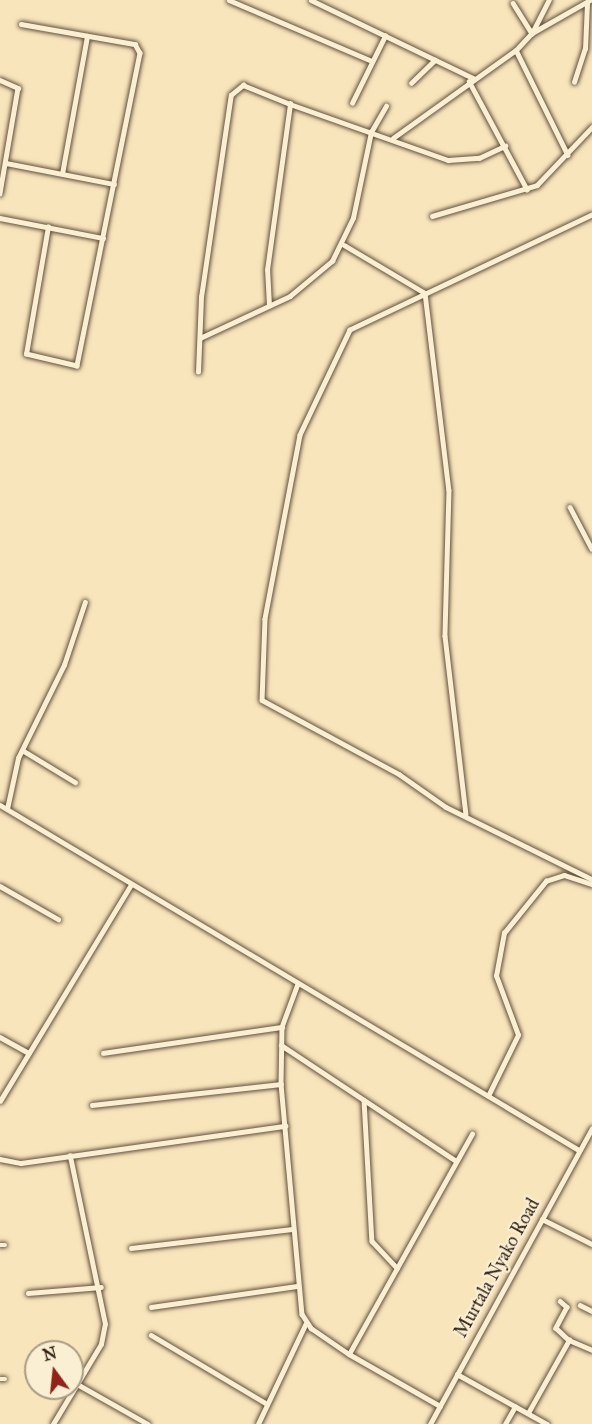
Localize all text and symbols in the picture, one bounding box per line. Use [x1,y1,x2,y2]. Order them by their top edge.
street label: Murtala Nyako Road [450,1195,544,1341]
north arrow [24,1340,84,1400]
text: N [41,1343,59,1365]

